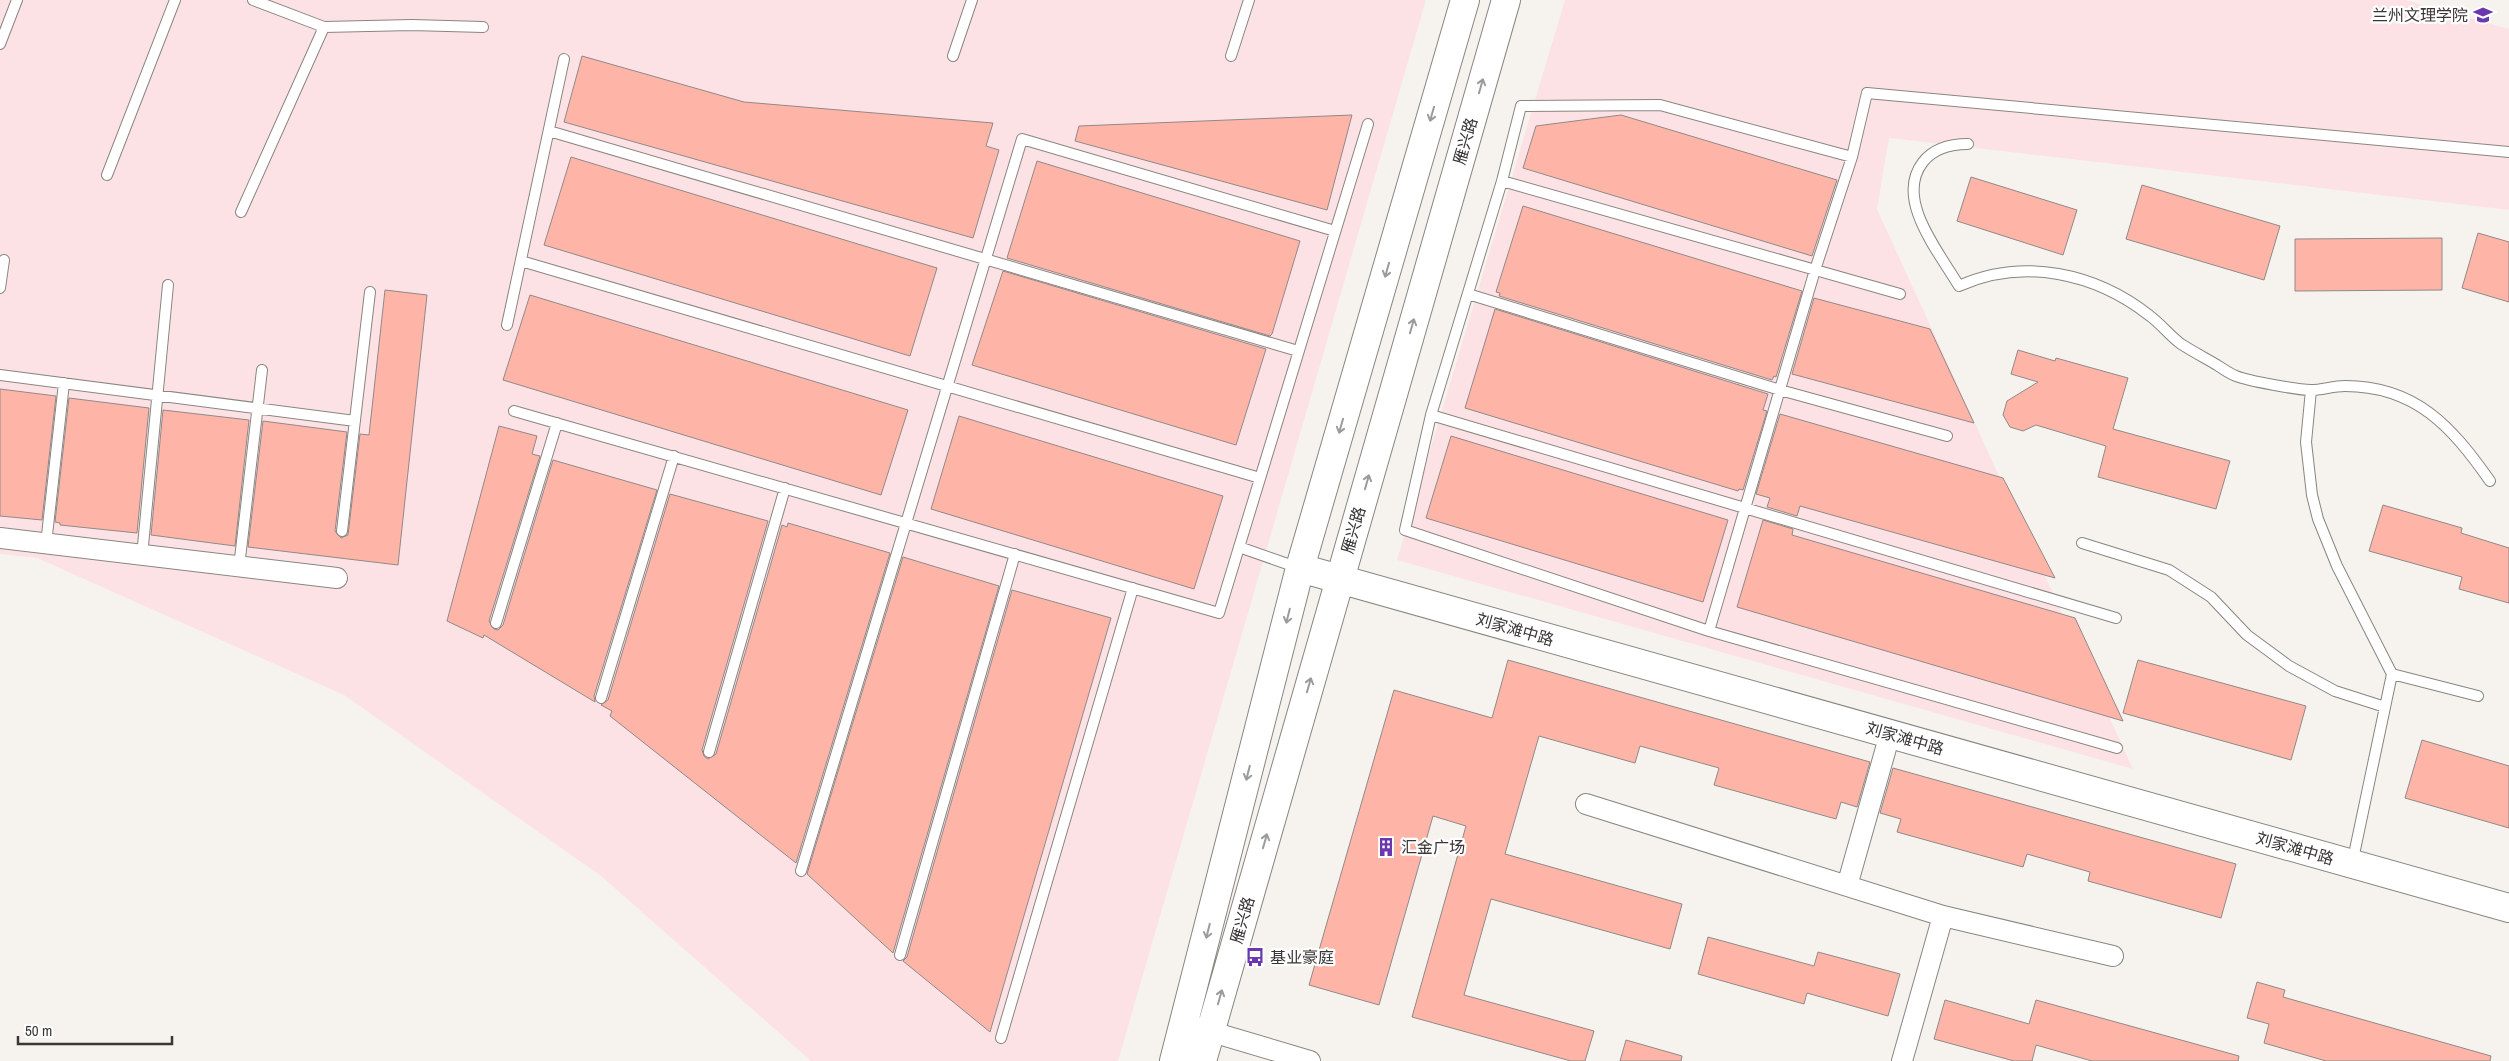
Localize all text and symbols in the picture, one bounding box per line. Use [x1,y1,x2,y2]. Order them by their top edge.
place label: 兰州文理学院 [2372,4,2468,26]
school or university icon: 兰州文理学院 [2472,4,2494,26]
one-way arrow [1476,78,1486,94]
one-way arrow [1427,106,1436,122]
street label: 雁兴路 [1448,115,1482,167]
one-way arrow [1381,262,1391,278]
one-way arrow [1407,319,1417,335]
one-way arrow [1336,418,1346,434]
one-way arrow [1362,475,1372,491]
street label: 雁兴路 [1336,504,1370,556]
one-way arrow [1283,607,1292,623]
street label: 刘家滩中路 [1474,607,1556,651]
one-way arrow [1305,677,1314,693]
street label: 刘家滩中路 [1864,716,1946,760]
one-way arrow [1243,765,1252,781]
street label: 刘家滩中路 [2254,826,2336,870]
one-way arrow [1260,833,1270,849]
building icon: 汇金广场 [1375,836,1397,858]
place label: 汇金广场 [1401,836,1465,858]
street label: 雁兴路 [1225,894,1259,946]
one-way arrow [1203,922,1213,938]
bus stop icon: 基业豪庭 [1244,946,1266,968]
place label: 基业豪庭 [1270,946,1334,968]
one-way arrow [1216,990,1226,1006]
scale bar [18,1014,171,1046]
text: 50 m [25,1020,52,1041]

